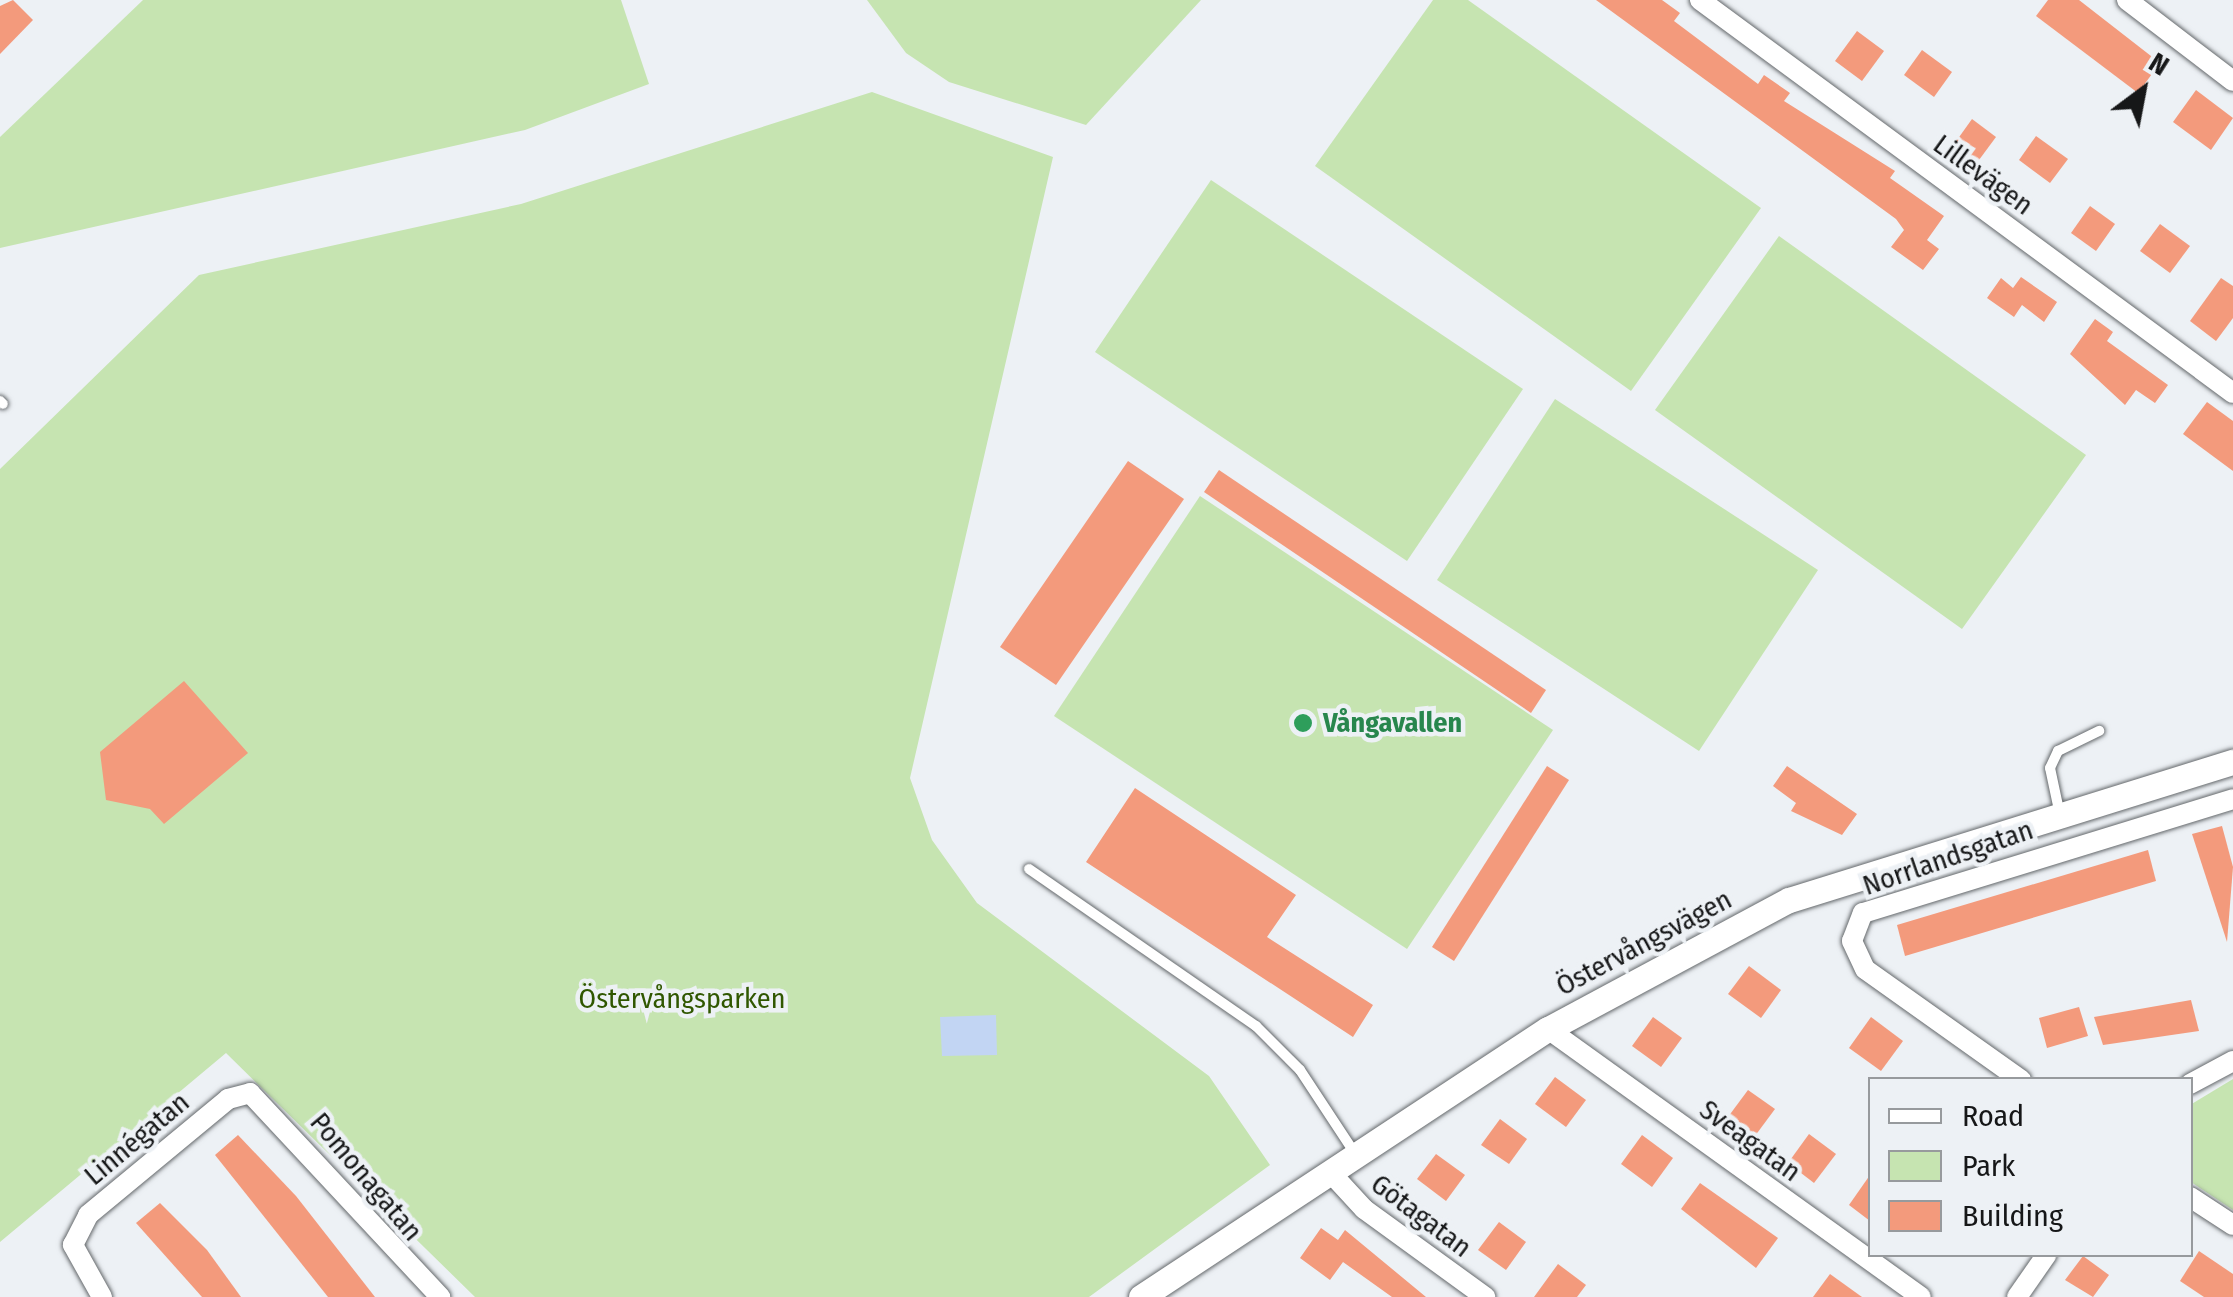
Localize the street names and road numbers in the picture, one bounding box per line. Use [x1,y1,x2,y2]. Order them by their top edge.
street label: Lillevägen [1927,128,2039,222]
street label: Norrlandsgatan [1859,813,2037,903]
street label: Östervångsvägen [1551,883,1737,1003]
street label: Linnégatan [78,1085,196,1193]
street label: Sveagatan [1693,1093,1807,1189]
street label: Pomonagatan [303,1106,429,1248]
street label: Götagatan [1364,1167,1478,1265]

